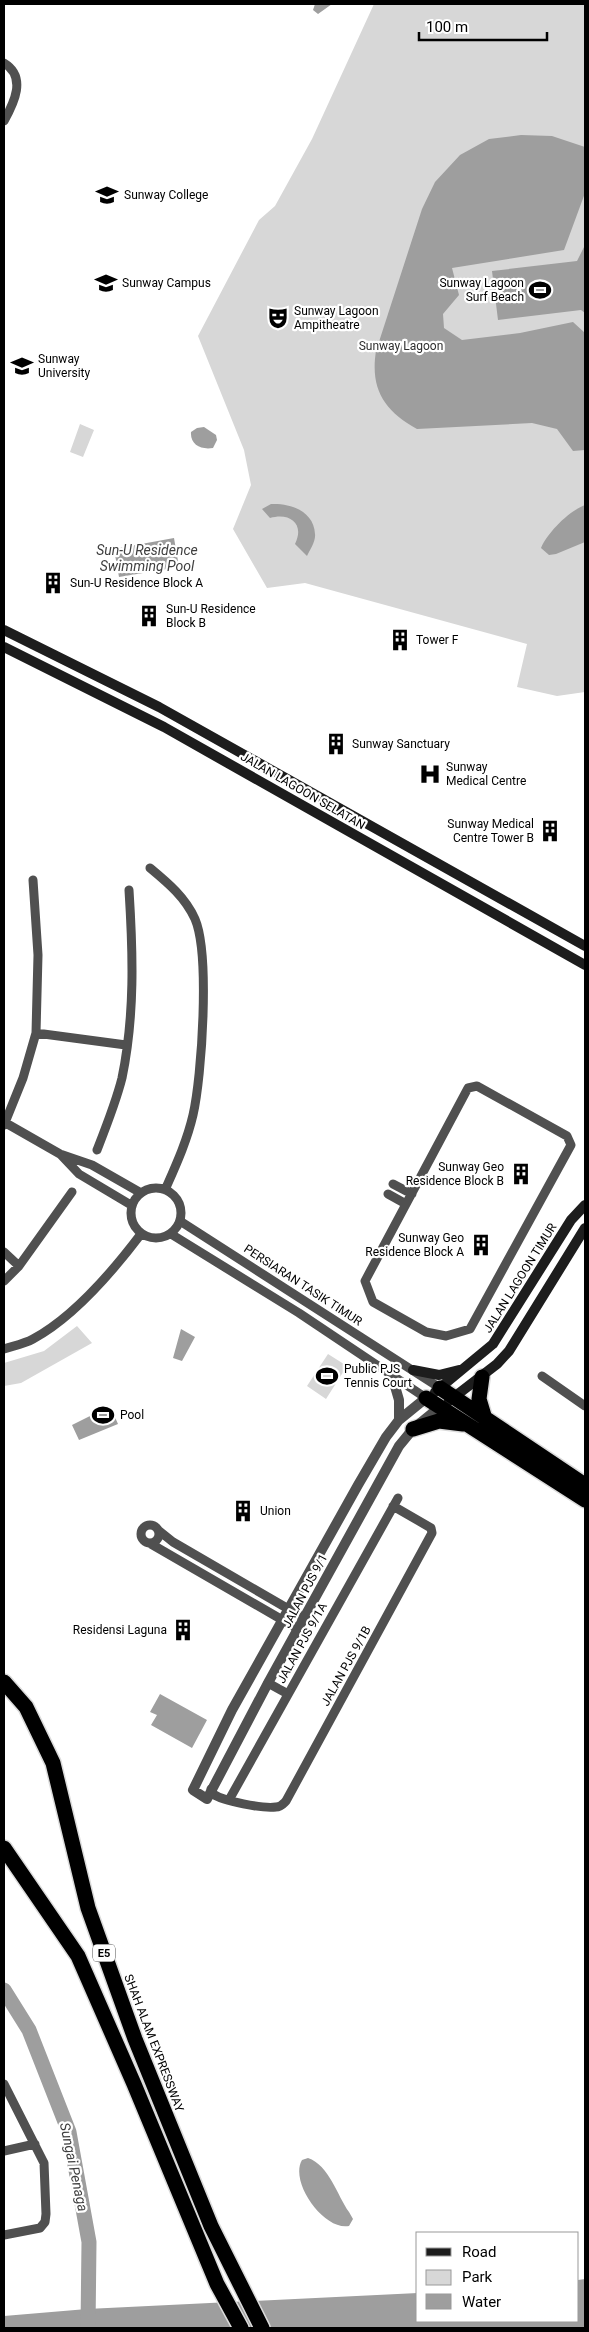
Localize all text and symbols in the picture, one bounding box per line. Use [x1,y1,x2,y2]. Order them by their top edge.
scale bar [419,10,546,42]
text: 100 m [426,18,468,36]
school or university icon: Sunway College [94,182,120,208]
place label: Sunway College [124,188,208,202]
school or university icon: Sunway Campus [93,270,119,296]
place label: Sunway Campus [122,276,211,290]
place label: Sunway Lagoon Surf Beach [439,276,524,304]
sports icon: Sunway Lagoon Surf Beach [527,277,553,303]
place label: Sunway Lagoon Ampitheatre [294,304,379,332]
theatre icon: Sunway Lagoon Ampitheatre [265,305,291,331]
park label: Sunway Lagoon [359,339,443,353]
place label: Sunway University [38,352,91,380]
school or university icon: Sunway University [9,353,35,379]
water label: Sun-U Residence Swimming Pool [96,542,198,574]
building icon: Sun-U Residence Block A [40,570,66,596]
place label: Sun-U Residence Block A [70,576,203,590]
place label: Sun-U Residence Block B [166,602,256,630]
building icon: Sun-U Residence Block B [136,603,162,629]
building icon: Tower F [387,627,413,653]
place label: Tower F [416,633,459,647]
building icon: Sunway Sanctuary [323,731,349,757]
place label: Sunway Sanctuary [352,737,450,751]
street label: JALAN LAGOON SELATAN [238,750,368,832]
place label: Sunway Medical Centre [446,760,526,788]
hospital icon: Sunway Medical Centre [417,761,443,787]
place label: Sunway Medical Centre Tower B [447,817,534,845]
building icon: Sunway Medical Centre Tower B [537,818,563,844]
place label: Sunway Geo Residence Block B [406,1160,504,1188]
building icon: Sunway Geo Residence Block B [508,1161,534,1187]
street label: JALAN LAGOON TIMUR [481,1220,560,1335]
place label: Sunway Geo Residence Block A [365,1231,464,1259]
building icon: Sunway Geo Residence Block A [468,1232,494,1258]
street label: PERSIARAN TASIK TIMUR [241,1242,365,1329]
place label: Public PJS Tennis Court [344,1362,412,1390]
sports icon: Public PJS Tennis Court [314,1363,340,1389]
sports icon: Pool [90,1402,116,1428]
place label: Pool [120,1408,144,1422]
building icon: Union [230,1498,256,1524]
place label: Union [260,1504,291,1518]
street label: JALAN PJS 9/1 [280,1552,330,1630]
street label: JALAN PJS 9/1A [274,1600,330,1686]
building icon: Residensi Laguna [170,1617,196,1643]
place label: Residensi Laguna [73,1623,167,1637]
street label: JALAN PJS 9/1B [318,1624,374,1708]
road number: E5 [93,1945,115,1962]
street label: SHAH ALAM EXPRESSWAY [121,1972,187,2114]
water label: Sungai Penaga [57,2121,91,2213]
legend [416,2232,579,2322]
text: Road [462,2243,496,2261]
text: Park [462,2268,493,2286]
text: Water [462,2293,501,2311]

